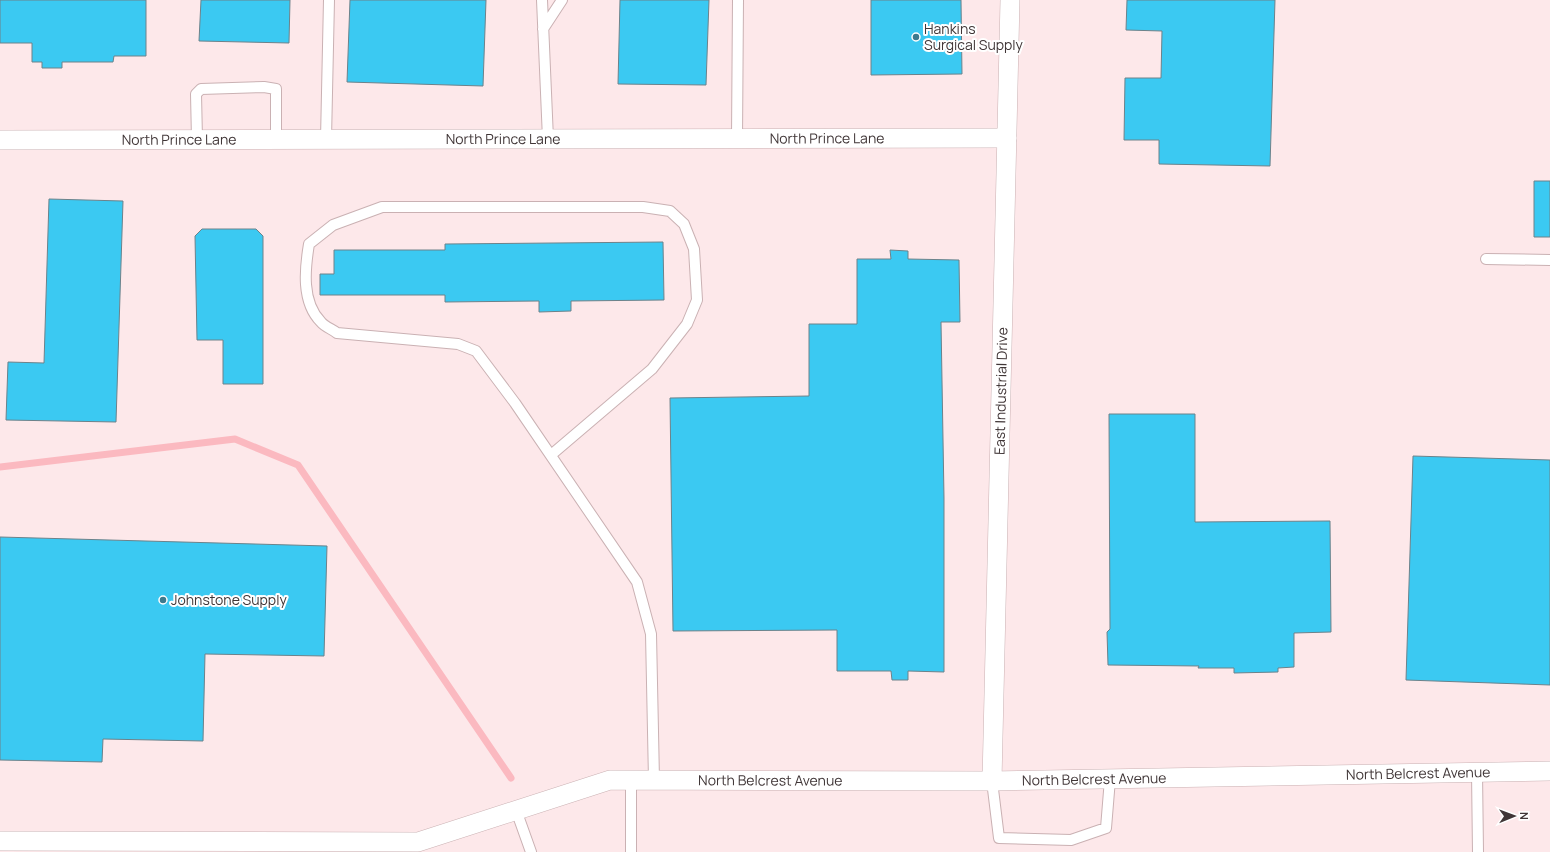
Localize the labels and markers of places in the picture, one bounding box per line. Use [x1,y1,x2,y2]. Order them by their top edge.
place label: Hankins Surgical Supply [924,19,1024,54]
marker: Hankins Surgical Supply [911,32,921,42]
place label: Johnstone Supply [171,590,287,609]
marker: Johnstone Supply [158,595,168,605]

